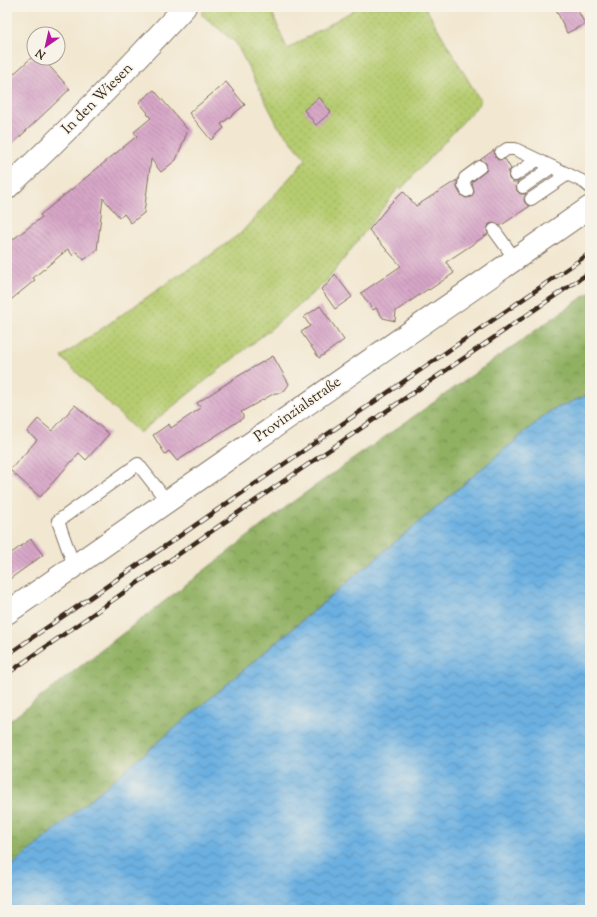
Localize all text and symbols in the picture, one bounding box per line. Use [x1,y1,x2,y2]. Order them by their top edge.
north arrow [26,26,66,66]
text: N [33,44,50,63]
street label: In den Wiesen [58,59,138,139]
street label: Provinzialstraße [250,372,346,448]

